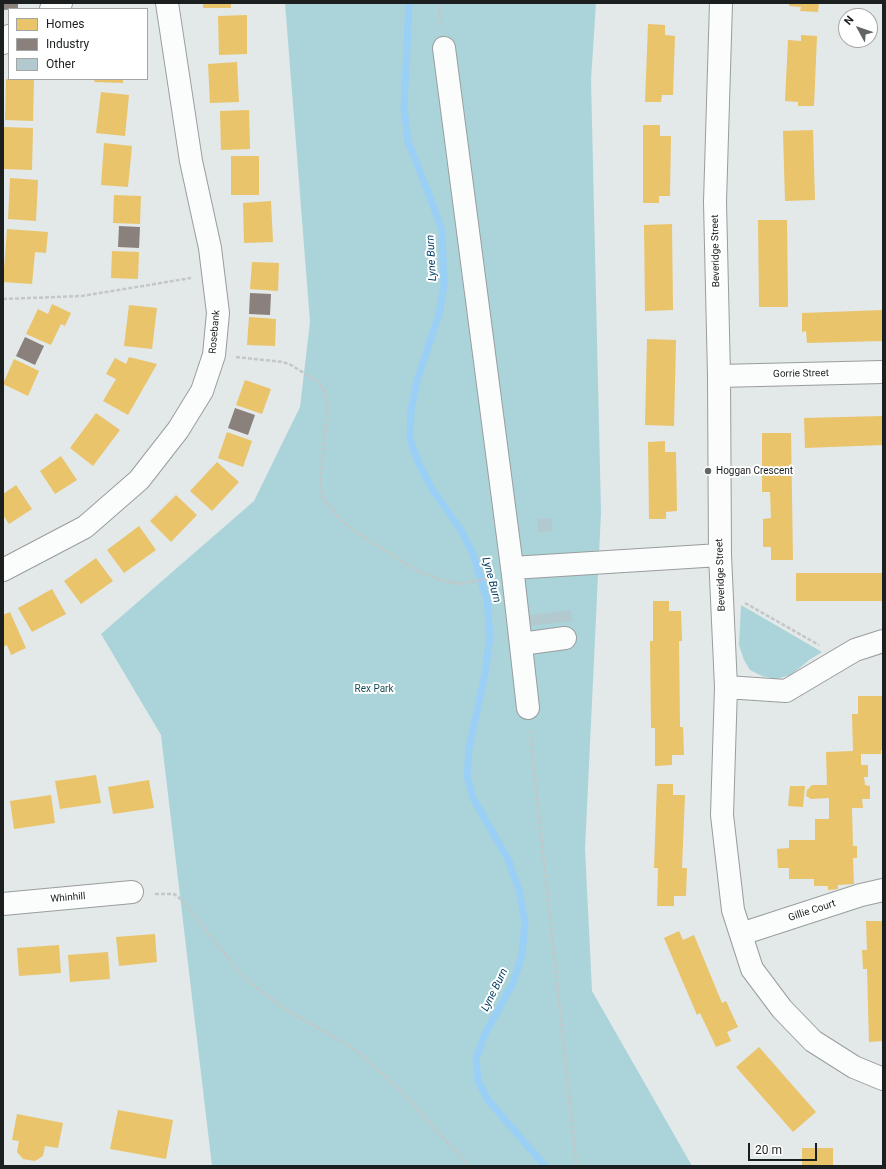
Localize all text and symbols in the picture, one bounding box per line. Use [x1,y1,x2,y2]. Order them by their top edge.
legend [8,8,148,80]
north arrow [838,8,878,48]
text: N [842,13,857,28]
text: Homes [46,17,84,31]
text: Industry [46,37,89,51]
text: Other [46,57,75,71]
street label: Beveridge Street [709,215,723,287]
water label: Lyne Burn [424,235,440,281]
street label: Rosebank [207,310,223,354]
street label: Gorrie Street [773,368,829,380]
place label: Hoggan Crescent [716,465,793,477]
marker: Hoggan Crescent [703,466,713,476]
street label: Beveridge Street [714,538,728,612]
water label: Lyne Burn [479,556,503,604]
park label: Rex Park [354,683,394,695]
street label: Whinhill [50,890,86,906]
street label: Gillie Court [787,898,837,924]
water label: Lyne Burn [479,966,511,1014]
scale bar [750,1135,819,1161]
text: 20 m [755,1143,782,1157]

